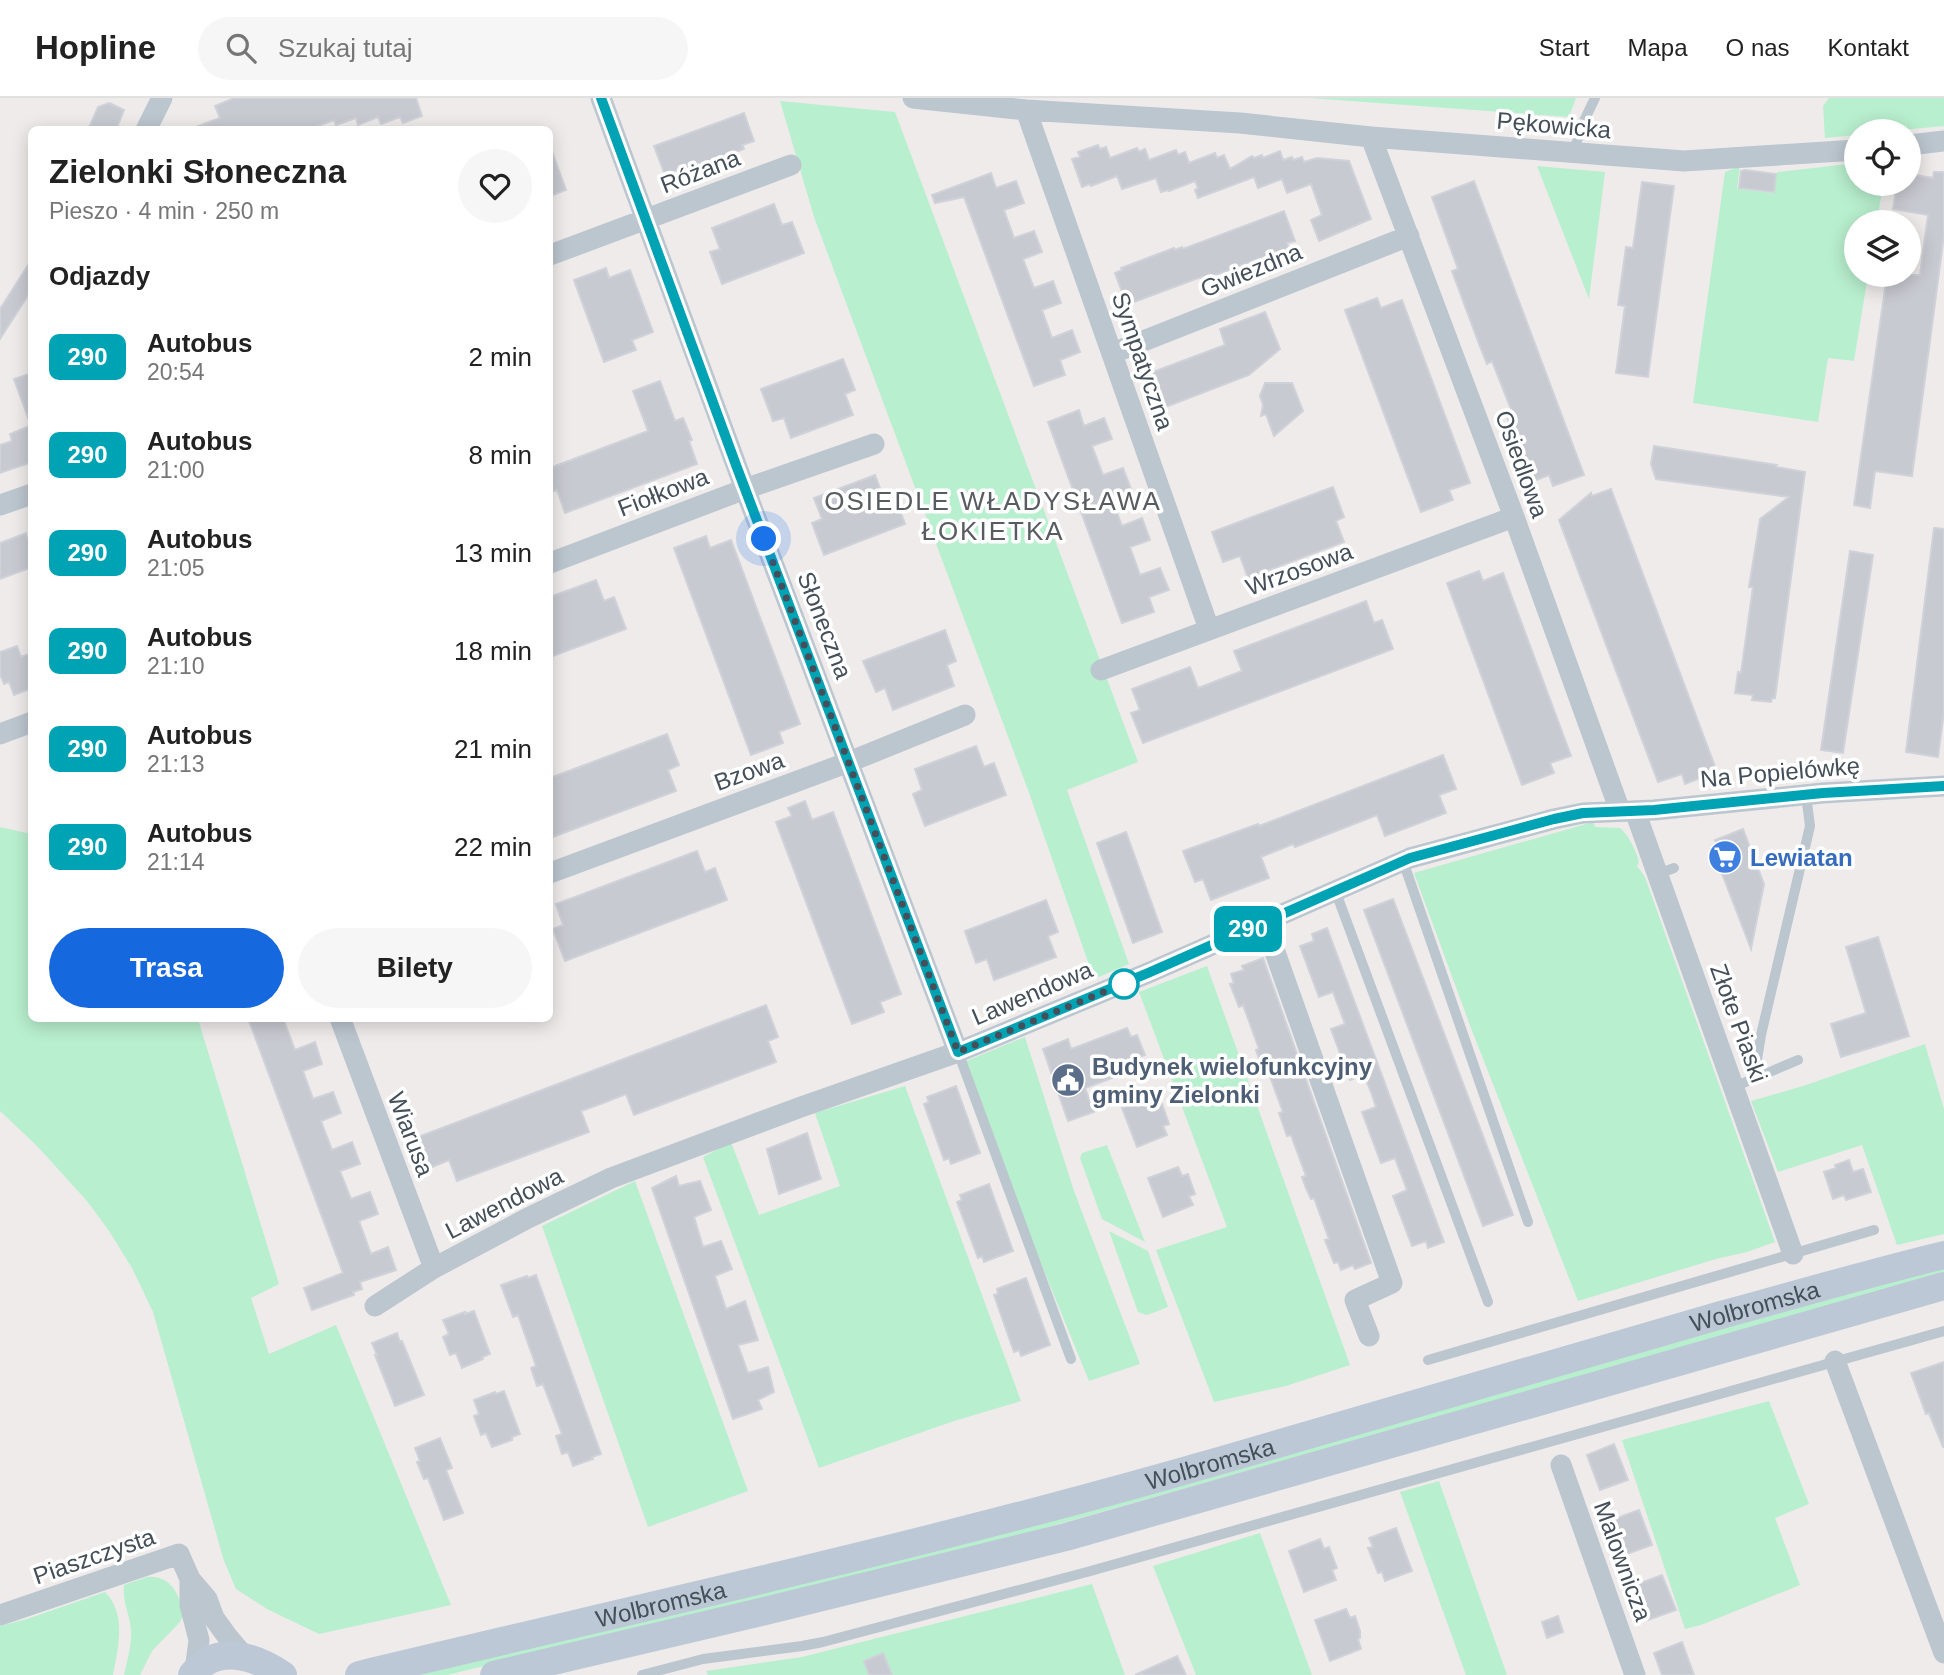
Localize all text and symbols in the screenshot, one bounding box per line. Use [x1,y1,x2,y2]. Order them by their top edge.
search box [198,17,688,80]
text: Hopline [35,29,156,66]
icon: search [222,29,260,67]
text: Szukaj tutaj [278,33,412,63]
text: Start [1539,34,1590,61]
text: Mapa [1628,34,1688,61]
text: O nas [1726,34,1790,61]
text: Kontakt [1828,34,1909,61]
street label: Pękowicka [1496,107,1613,144]
map controls [1844,119,1921,287]
button: locate [1844,119,1921,196]
street label: Różana [657,143,744,198]
button: heart [458,149,532,223]
text: Zielonki Słoneczna [49,153,346,190]
text: Pieszo · 4 min · 250 m [49,198,279,224]
button: layers [1844,210,1921,287]
street label: Gwiezdna [1196,237,1306,303]
text: Odjazdy [49,261,150,291]
street label: Sympatyczna [1107,288,1179,434]
text: Autobus [147,328,252,358]
text: 2 min [468,342,532,372]
text: 290 [67,343,108,370]
text: 20:54 [147,359,205,385]
street label: Osiedlowa [1490,407,1554,522]
text: Autobus [147,426,252,456]
text: 8 min [468,440,532,470]
text: 290 [67,441,108,468]
text: 21:00 [147,457,205,483]
street label: Fiołkowa [614,462,713,522]
district label: OSIEDLE WŁADYSŁAWA ŁOKIETKA [824,486,1162,546]
your location [746,521,781,556]
text: Autobus [147,524,252,554]
street label: Wrzosowa [1242,537,1357,601]
text: 13 min [454,538,532,568]
text: 290 [67,539,108,566]
text: 21:05 [147,555,205,581]
street label: Słoneczna [792,568,858,683]
text: Autobus [147,622,252,652]
text: 18 min [454,636,532,666]
text: 290 [67,637,108,664]
text: 21:10 [147,653,205,679]
text: Autobus [147,720,252,750]
text: 21 min [454,734,532,764]
text: 290 [67,735,108,762]
street label: Bzowa [711,746,788,796]
text: 21:13 [147,751,205,777]
street label: Na Popielówkę [1699,752,1861,792]
text: Autobus [147,818,252,848]
text: 22 min [454,832,532,862]
text: 290 [67,833,108,860]
supermarket icon: Lewiatan [1706,838,1744,876]
place label: Lewiatan [1750,844,1853,871]
text: 21:14 [147,849,205,875]
line badge: 290 [1208,906,1288,952]
text: 290 [1228,915,1268,942]
button: Trasa [49,928,284,1008]
button: Bilety [298,928,532,1008]
street label: Lawendowa [968,955,1097,1030]
street label: Złote Piaski [1705,960,1773,1086]
unlabelled marker [1109,969,1139,999]
place label: Budynek wielofunkcyjny gminy Zielonki [1092,1053,1373,1108]
public building icon: Budynek wielofunkcyjny gminy Zielonki [1049,1061,1087,1099]
street label: Wiarusa [383,1088,440,1181]
street label: Lawendowa [441,1162,568,1244]
street label: Wolbromska [1687,1275,1823,1337]
street label: Wolbromska [1142,1432,1278,1495]
street label: Malownicza [1589,1497,1657,1625]
street label: Piaszczysta [30,1522,159,1589]
street label: Wolbromska [593,1575,729,1632]

